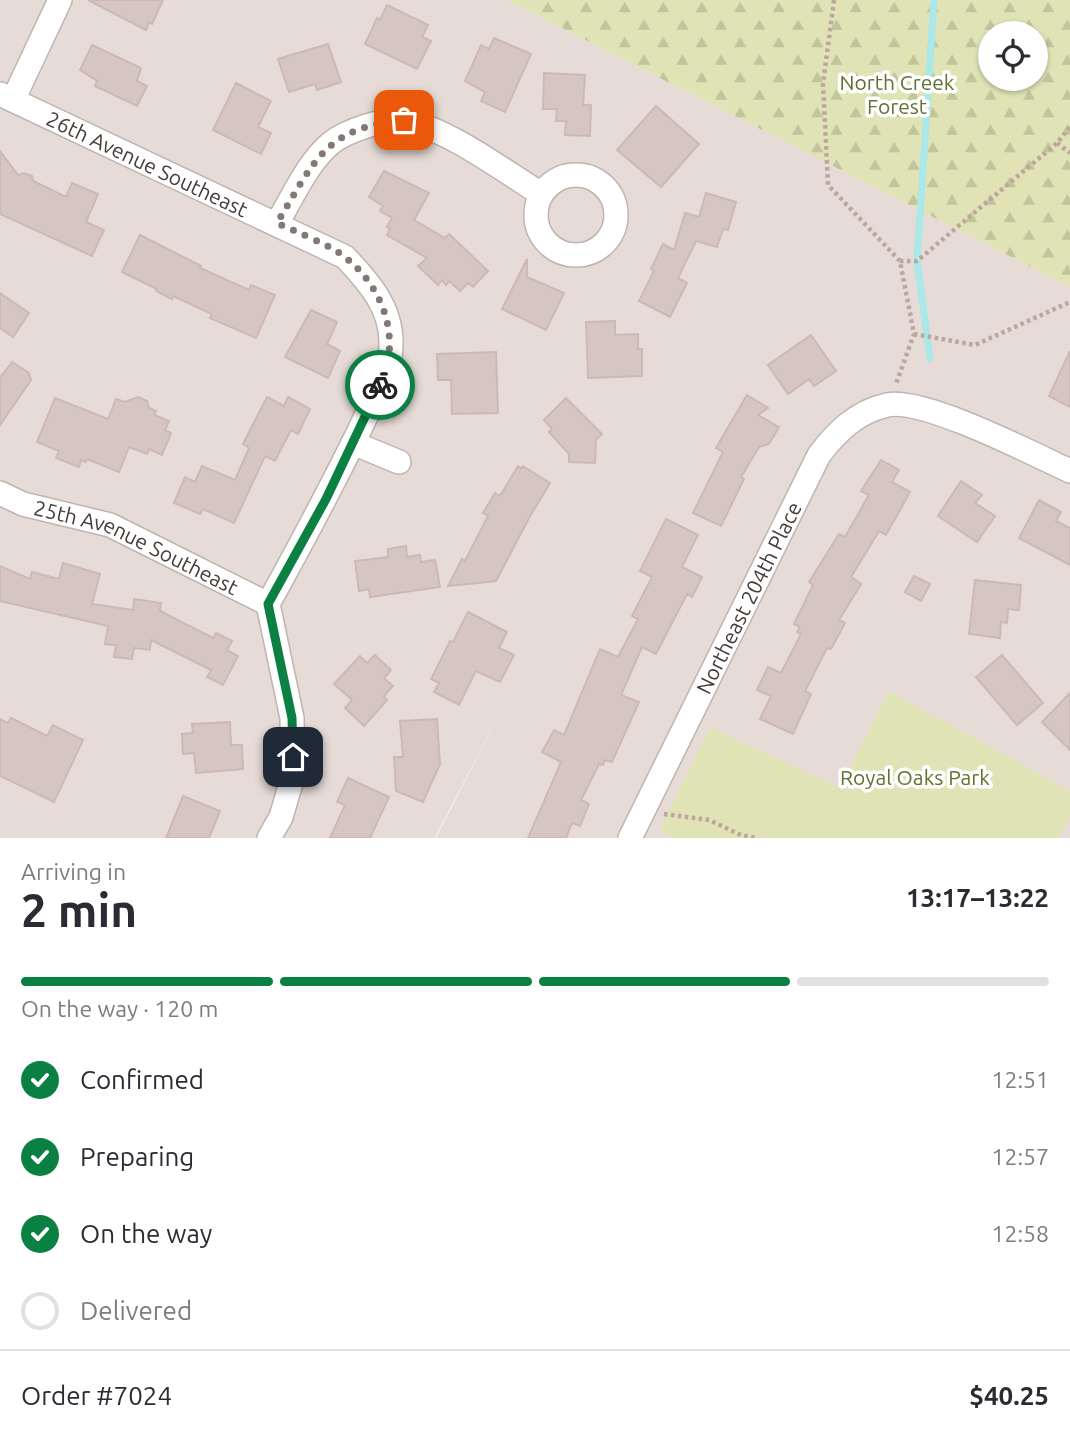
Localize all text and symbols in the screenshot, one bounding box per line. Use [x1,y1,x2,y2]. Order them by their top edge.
map controls [978,21,1048,91]
button: locate [978,21,1048,91]
park label: North Creek Forest [840,70,955,118]
pin [374,90,434,150]
icon: bag [385,101,423,139]
street label: 26th Avenue Southeast [43,106,252,221]
courier [345,350,415,420]
icon: bike [361,366,399,404]
street label: 25th Avenue Southeast [31,495,242,599]
street label: Northeast 204th Place [691,498,806,698]
pin [263,727,323,787]
icon: home [274,738,312,776]
park label: Royal Oaks Park [840,765,990,789]
text: Arriving in [21,859,126,884]
text: 13:17–13:22 [906,883,1049,912]
text: 2 min [21,884,137,936]
text: On the way · 120 m [21,996,218,1021]
icon: check [21,1061,59,1099]
text: Confirmed [80,1065,204,1094]
text: 12:51 [991,1067,1049,1092]
icon: check [21,1138,59,1176]
text: Preparing [80,1142,194,1171]
text: 12:57 [991,1144,1049,1169]
icon: check [21,1215,59,1253]
text: On the way [80,1219,212,1248]
text: 12:58 [991,1221,1049,1246]
text: Delivered [80,1296,192,1325]
text: Order #7024 [21,1381,172,1410]
text: $40.25 [969,1381,1049,1410]

